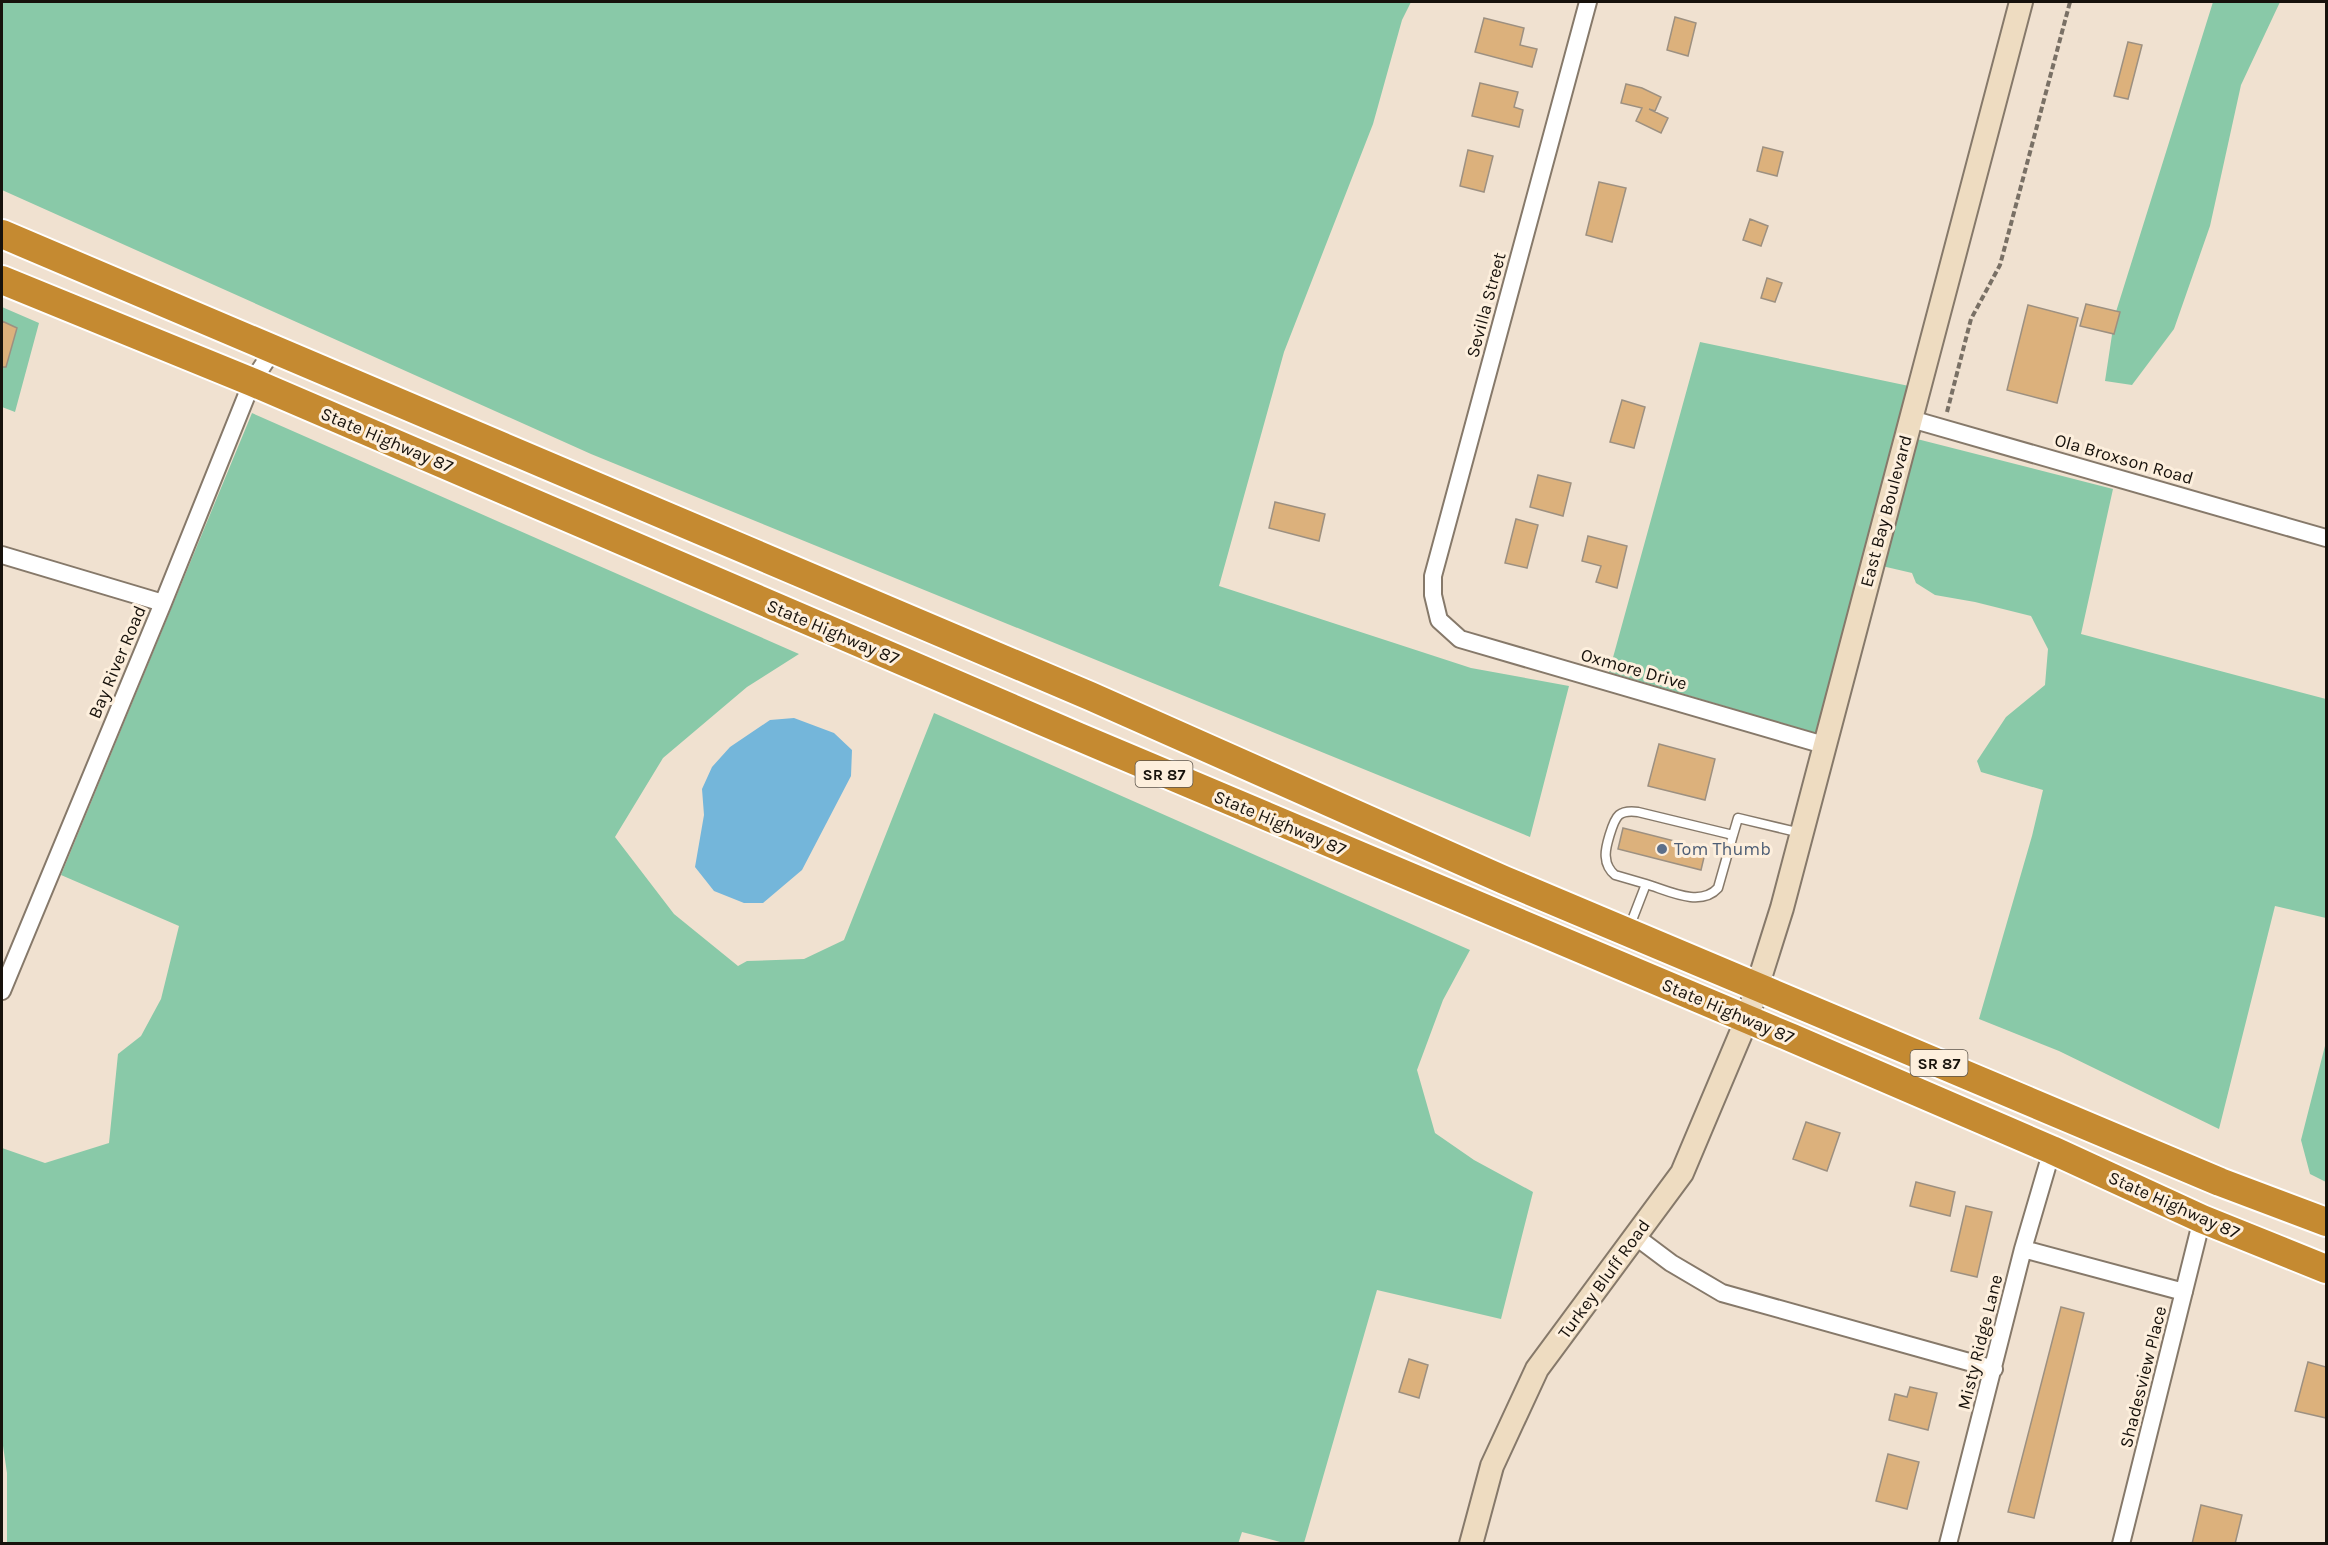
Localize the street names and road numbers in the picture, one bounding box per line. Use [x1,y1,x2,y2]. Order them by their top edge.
street label: Sevilla Street [1461,250,1511,360]
street label: State Highway 87 [318,402,457,478]
street label: Ola Broxson Road [2052,429,2196,489]
street label: East Bay Boulevard [1855,433,1917,589]
street label: State Highway 87 [764,594,903,670]
street label: Bay River Road [83,602,151,722]
street label: Oxmore Drive [1578,643,1690,695]
road number: SR 87 [1136,761,1192,787]
street label: State Highway 87 [1211,785,1350,861]
street label: State Highway 87 [1659,973,1798,1049]
road number: SR 87 [1910,1050,1968,1076]
street label: State Highway 87 [2105,1166,2244,1244]
street label: Turkey Bluff Road [1553,1215,1655,1343]
street label: Misty Ridge Lane [1953,1272,2007,1412]
street label: Shadesview Place [2115,1304,2171,1450]

